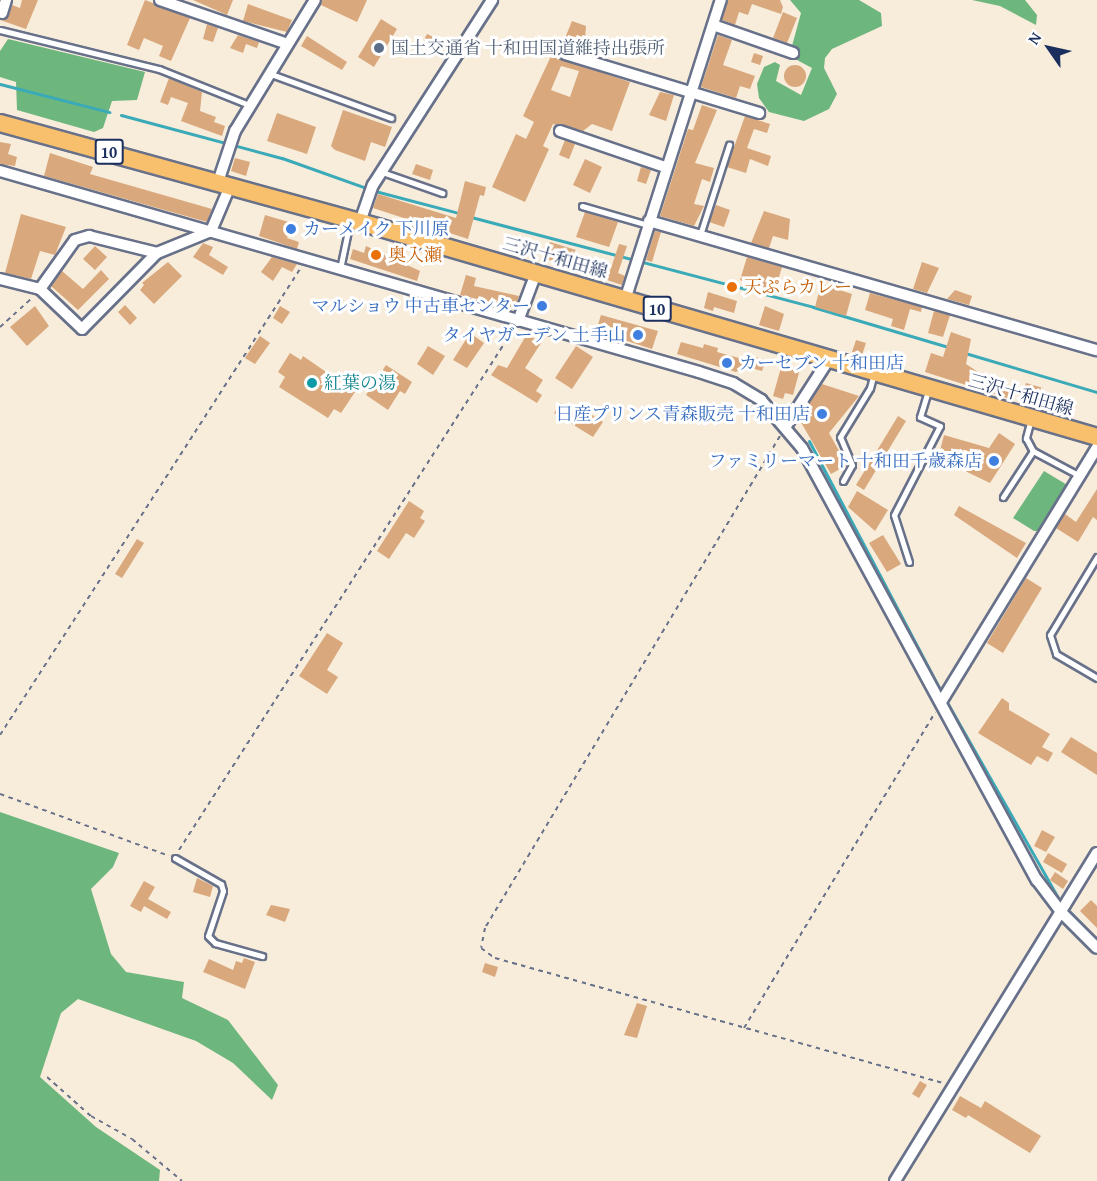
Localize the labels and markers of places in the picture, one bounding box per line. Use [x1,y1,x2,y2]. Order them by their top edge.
place label: 国土交通省 十和田国道維持出張所 [391,37,665,59]
marker: 国土交通省 十和田国道維持出張所 [372,41,386,55]
place label: カーメイク 下川原 [303,218,451,240]
marker: カーメイク 下川原 [284,222,298,236]
place label: 奥入瀬 [388,244,442,266]
marker: 奥入瀬 [369,248,383,262]
place label: 天ぷらカレー [744,276,852,298]
marker: 天ぷらカレー [725,280,739,294]
place label: マルショウ 中古車センター [310,295,530,317]
marker: マルショウ 中古車センター [535,299,549,313]
place label: タイヤガーデン 土手山 [442,324,626,346]
marker: タイヤガーデン 土手山 [631,328,645,342]
place label: カーセブン 十和田店 [739,352,905,374]
marker: カーセブン 十和田店 [720,356,734,370]
place label: 紅葉の湯 [324,372,396,394]
marker: 紅葉の湯 [305,376,319,390]
place label: 日産プリンス青森販売 十和田店 [554,403,810,425]
marker: 日産プリンス青森販売 十和田店 [815,407,829,421]
place label: ファミリーマート 十和田千歳森店 [708,450,982,472]
marker: ファミリーマート 十和田千歳森店 [987,454,1001,468]

